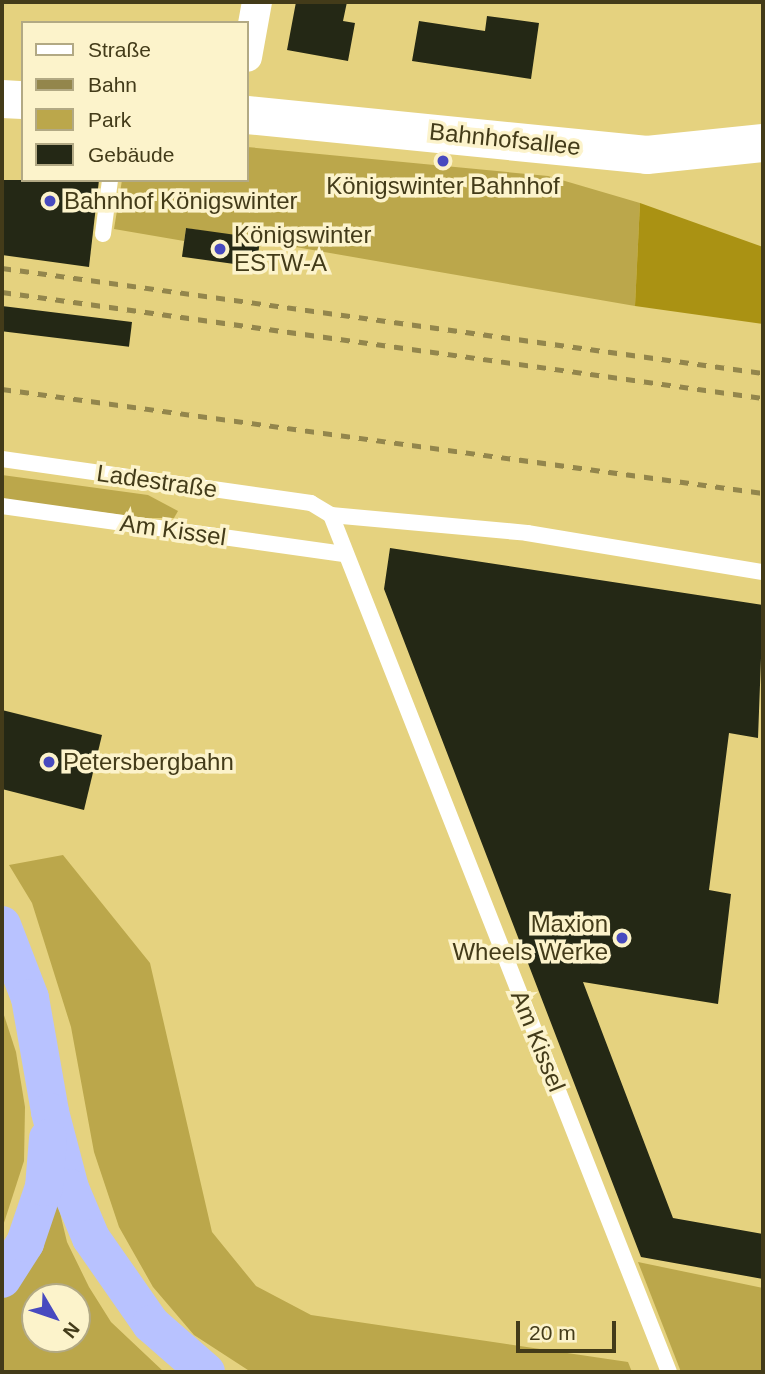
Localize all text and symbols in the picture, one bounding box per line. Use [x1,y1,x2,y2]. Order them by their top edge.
legend [21,21,248,182]
text: Straße [88,38,151,61]
text: Bahn [88,73,137,96]
text: Park [88,108,131,131]
street label: Bahnhofsallee [428,117,582,161]
text: Gebäude [88,143,174,166]
marker: Königswinter Bahnhof [435,153,451,169]
place label: Königswinter Bahnhof [326,172,560,200]
place label: Bahnhof Königswinter [64,187,297,215]
marker: Bahnhof Königswinter [42,193,58,209]
place label: Königswinter ESTW-A [234,221,371,277]
marker: Königswinter ESTW-A [212,241,228,257]
street label: Ladestraße [95,458,219,504]
street label: Am Kissel [118,508,228,552]
place label: Petersbergbahn [63,748,234,776]
marker: Petersbergbahn [41,754,57,770]
place label: Maxion Wheels Werke [452,910,608,966]
marker: Maxion Wheels Werke [614,930,630,946]
street label: Am Kissel [505,986,571,1096]
north arrow [21,1283,91,1353]
scale bar [520,1308,620,1352]
text: N [59,1318,84,1342]
text: 20 m [529,1321,576,1344]

